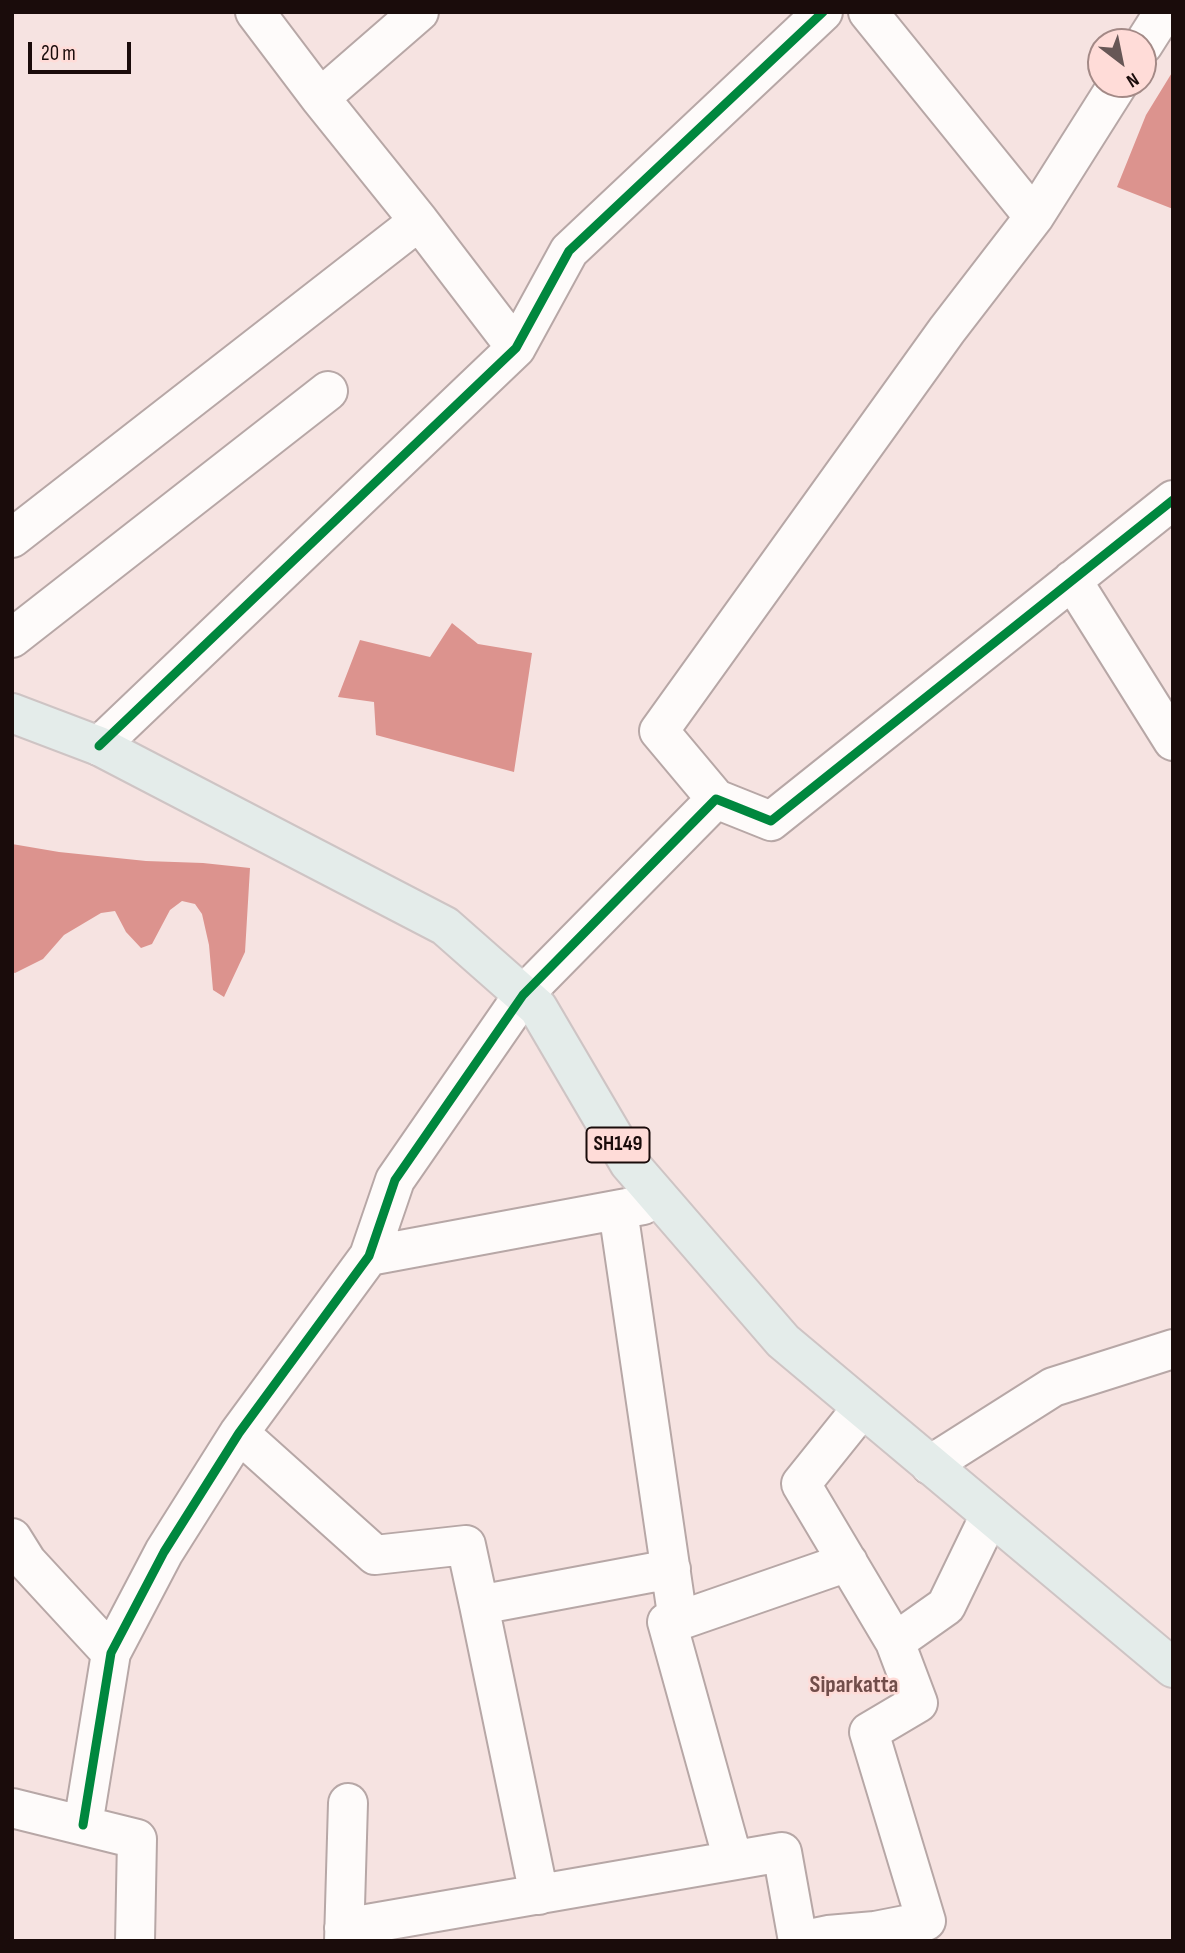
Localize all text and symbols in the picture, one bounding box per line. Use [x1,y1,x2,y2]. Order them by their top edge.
scale bar [32,28,135,72]
north arrow [1087,28,1157,98]
text: 20 m [41,41,76,66]
text: N [1122,67,1143,92]
road number: SH149 [586,1128,650,1162]
district label: Siparkatta [810,1672,898,1700]

